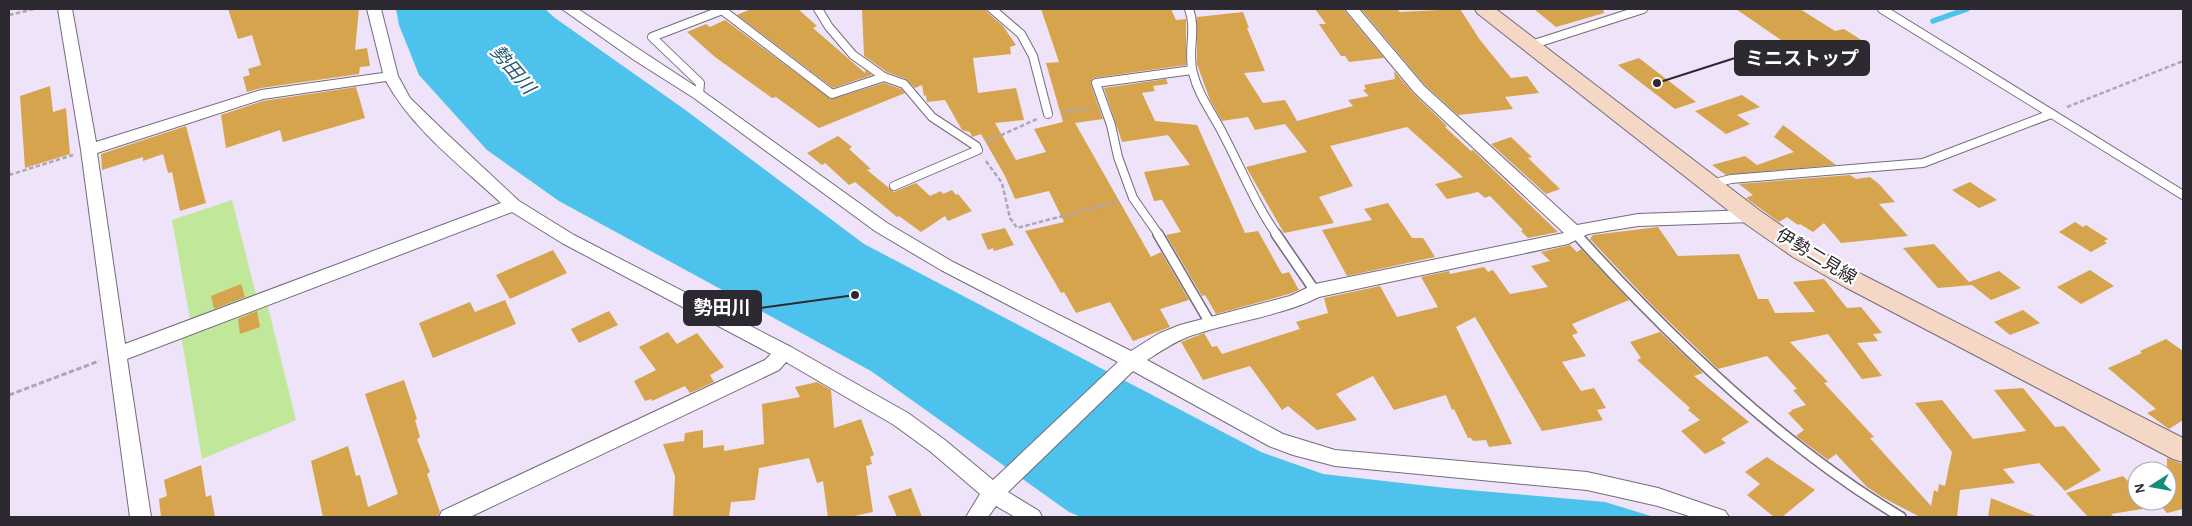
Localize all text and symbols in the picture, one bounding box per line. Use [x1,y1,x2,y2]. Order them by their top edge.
water label: 勢田川 [486,41,540,99]
callout: ミニストップ [1735,41,1869,75]
text: ミニストップ [1745,49,1859,69]
street label: 伊勢二見線 [1773,224,1860,288]
callout: 勢田川 [684,291,761,325]
text: 勢田川 [693,298,751,318]
north arrow [2127,461,2177,511]
text: N [2132,482,2148,494]

